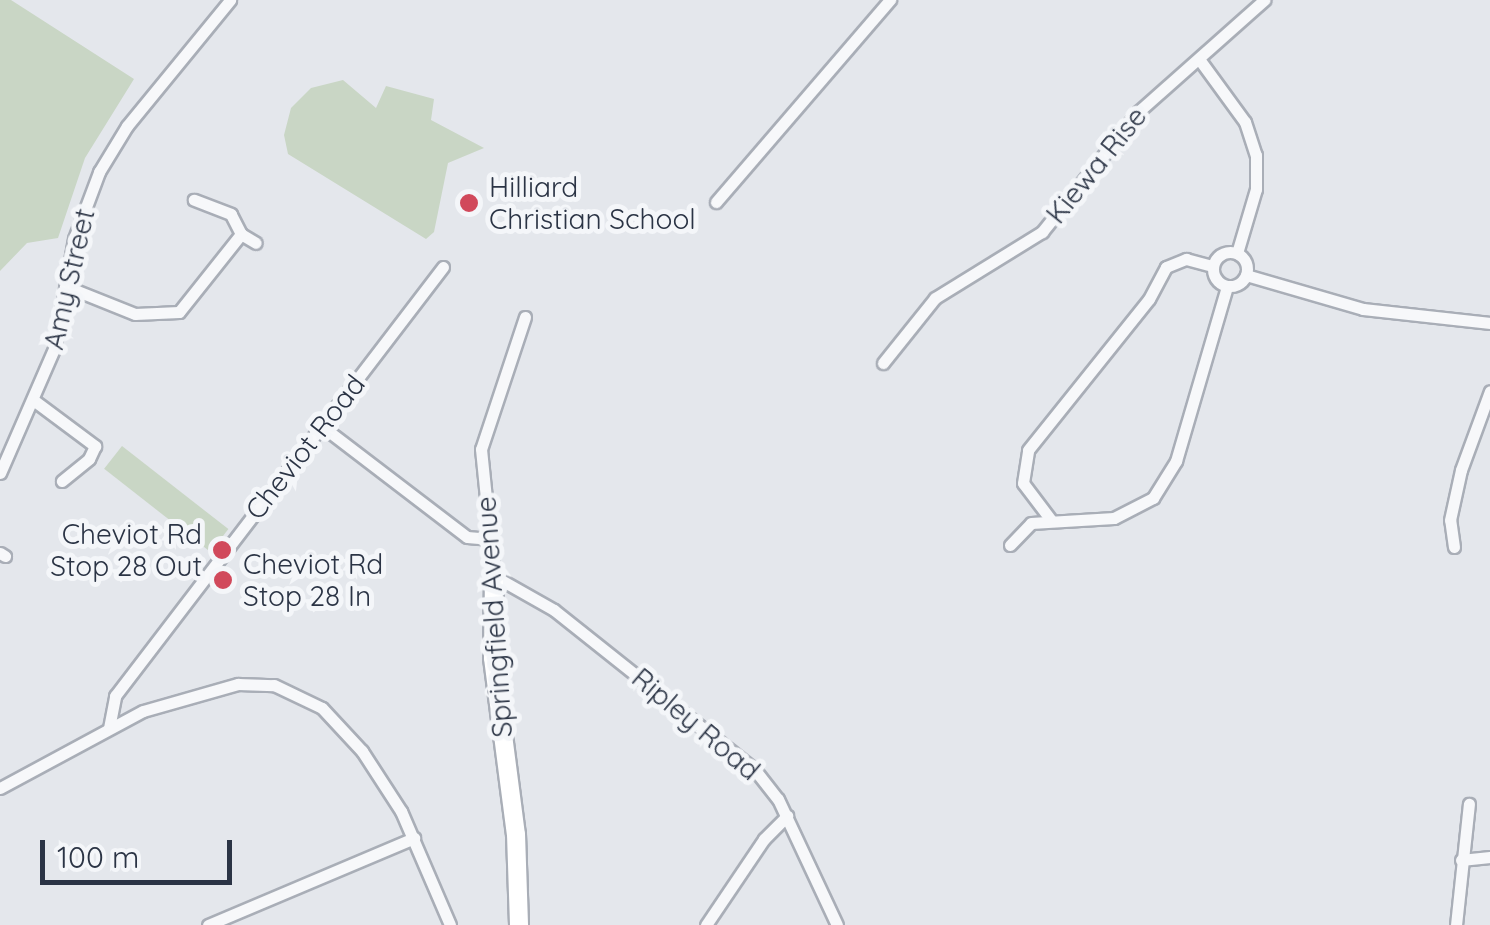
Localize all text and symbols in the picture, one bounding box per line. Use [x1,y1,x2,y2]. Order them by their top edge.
street label: Kiewa Rise [1039,100,1153,230]
place label: Hilliard Christian School [489,170,696,236]
marker: Hilliard Christian School [458,192,480,214]
street label: Amy Street [36,205,102,353]
street label: Cheviot Road [238,368,372,526]
street label: Springfield Avenue [469,495,519,739]
place label: Cheviot Rd Stop 28 Out [50,517,202,583]
marker: Cheviot Rd Stop 28 Out [211,539,233,561]
place label: Cheviot Rd Stop 28 In [243,547,383,613]
marker: Cheviot Rd Stop 28 In [212,569,234,591]
street label: Ripley Road [625,661,767,787]
scale bar [45,820,238,882]
text: 100 m [57,838,139,876]

